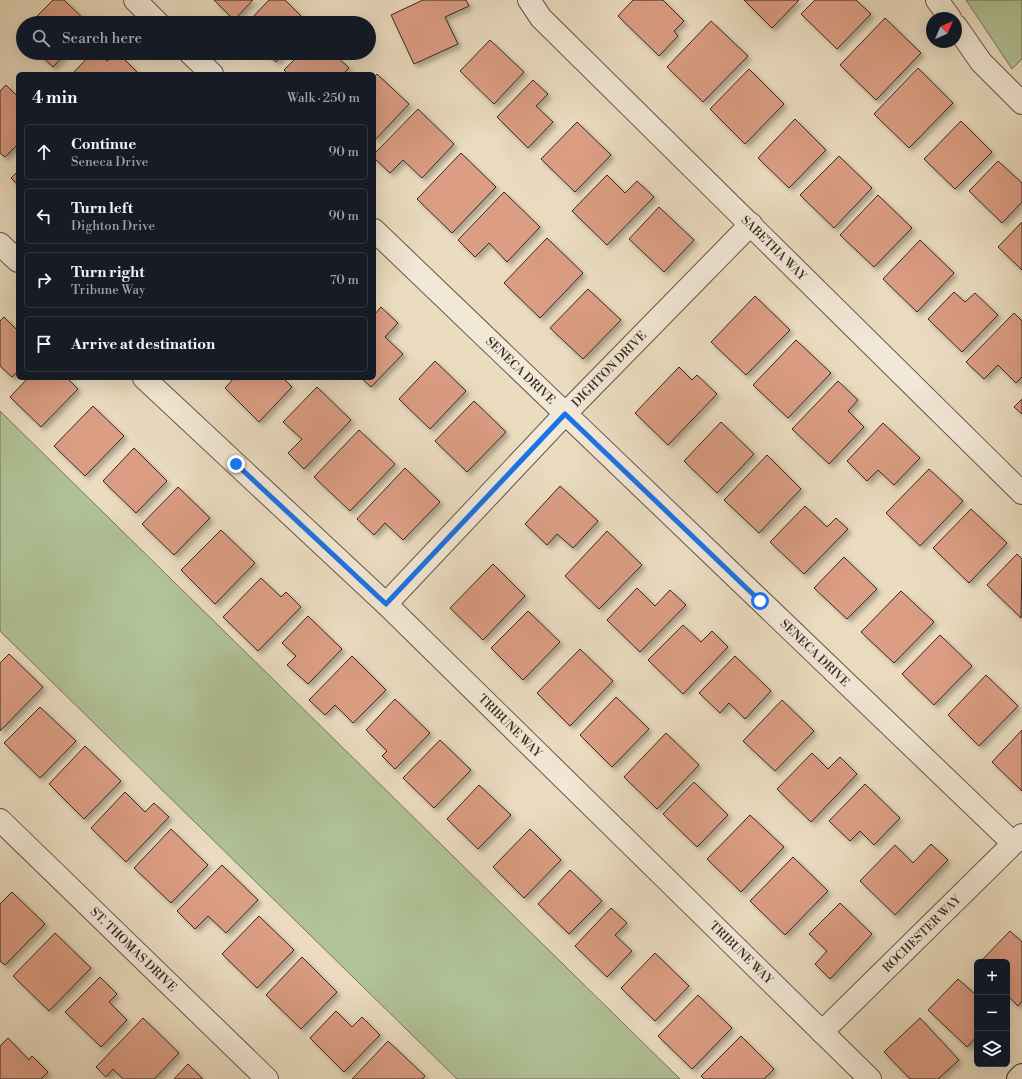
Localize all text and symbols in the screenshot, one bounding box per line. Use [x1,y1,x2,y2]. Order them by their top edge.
north arrow [926,12,962,48]
search box [16,16,376,60]
icon: search [30,27,52,49]
text: Search here [62,29,142,48]
text: 4 min [32,87,77,109]
text: Walk · 250 m [287,90,360,106]
text: Continue [71,135,136,154]
icon: ahead [33,141,55,163]
text: 90 m [328,144,359,160]
text: Seneca Drive [71,154,148,170]
text: Turn left [71,199,133,218]
icon: left [33,205,55,227]
text: 90 m [328,208,359,224]
street label: SABETHA WAY [738,212,811,284]
text: Dighton Drive [71,218,155,234]
text: Turn right [71,263,145,282]
icon: right [33,269,55,291]
text: 70 m [330,272,359,288]
text: Tribune Way [71,282,145,298]
street label: DIGHTON DRIVE [569,328,650,410]
icon: arrive [33,333,55,355]
street label: SENECA DRIVE [483,334,558,407]
text: Arrive at destination [71,335,215,354]
route end [227,455,245,473]
route start [751,592,769,610]
street label: SENECA DRIVE [777,616,853,690]
street label: TRIBUNE WAY [475,691,546,761]
street label: ROCHESTER WAY [879,891,965,976]
street label: ST. THOMAS DRIVE [87,904,180,995]
street label: TRIBUNE WAY [706,918,777,988]
map controls [974,959,1010,1067]
button: + [974,959,1010,995]
button: − [974,995,1010,1031]
button: layers [974,1031,1010,1067]

